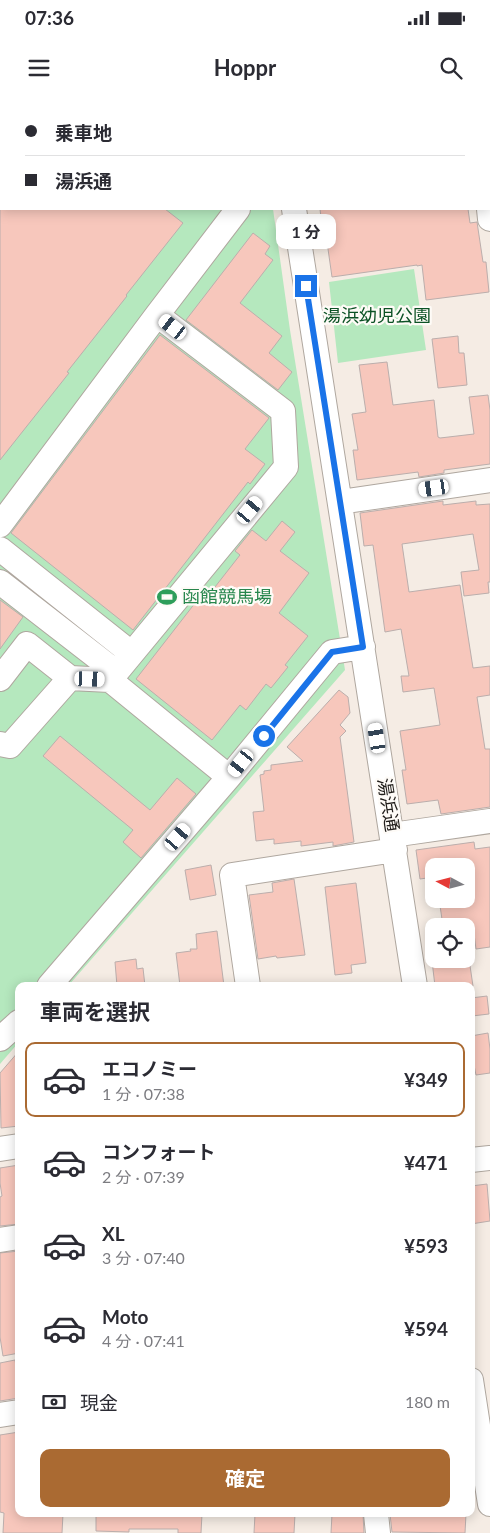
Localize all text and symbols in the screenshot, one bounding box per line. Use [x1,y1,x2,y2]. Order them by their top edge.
text: 07:36 [25,6,74,29]
icon: menu [25,54,53,82]
text: Hoppr [214,54,276,81]
icon: search [437,54,465,82]
text: 乗車地 [55,121,112,144]
text: 湯浜通 [55,169,112,192]
callout: 1 分 [276,214,336,248]
text: 1 分 [291,222,321,241]
route end [295,275,317,297]
park label: 湯浜幼児公園 [323,304,431,326]
car [156,312,189,342]
car [418,478,449,498]
car [234,494,265,526]
place label: 函館競馬場 [182,585,272,607]
sports icon: 函館競馬場 [156,586,178,608]
car [74,671,105,687]
car [367,722,386,754]
route start [253,725,275,747]
car [225,747,256,779]
street label: 湯浜通 [374,776,404,833]
car [162,821,193,853]
north arrow [425,858,475,908]
map controls [425,858,475,968]
button: locate [425,918,475,968]
text: 車両を選択 [40,998,150,1025]
icon: car [42,1057,87,1102]
text: エコノミー [102,1057,197,1080]
text: ¥349 [404,1068,448,1091]
text: 1 分 · 07:38 [102,1084,185,1103]
icon: car [42,1140,87,1185]
text: コンフォート [102,1140,215,1163]
text: ¥471 [404,1151,448,1174]
text: 2 分 · 07:39 [102,1167,185,1186]
text: XL [102,1222,125,1245]
icon: car [42,1223,87,1268]
text: ¥593 [404,1234,448,1257]
text: 3 分 · 07:40 [102,1248,185,1267]
text: Moto [102,1305,148,1328]
icon: car [42,1306,87,1351]
text: ¥594 [404,1317,448,1340]
text: 4 分 · 07:41 [102,1331,185,1350]
icon: cash [40,1388,68,1416]
text: 現金 [80,1391,118,1414]
text: 180 m [405,1392,450,1411]
button: 確定 [40,1449,450,1507]

